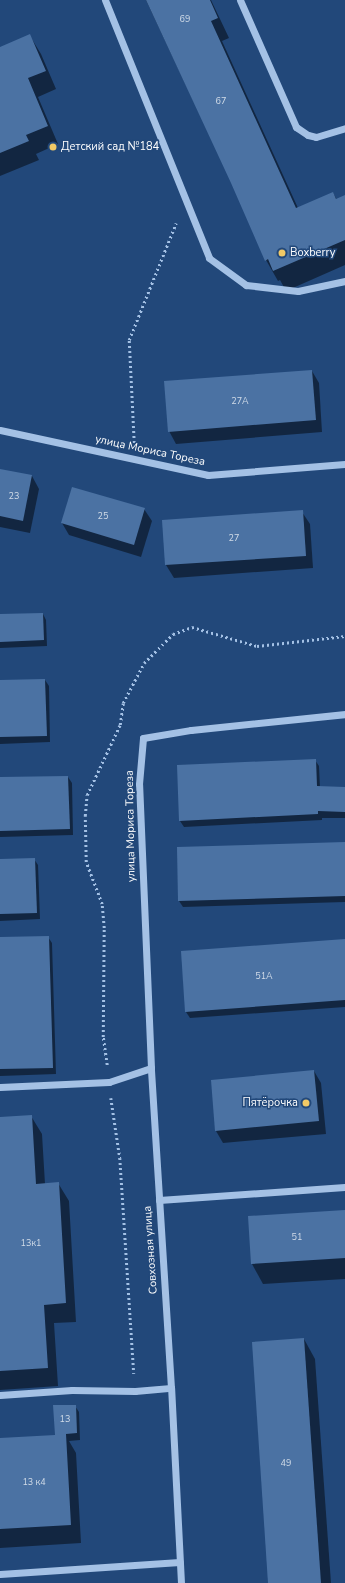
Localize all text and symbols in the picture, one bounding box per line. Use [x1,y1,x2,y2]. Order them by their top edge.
house number: 69 [180,14,190,24]
house number: 67 [216,96,226,106]
place label: Детский сад №184 [61,140,159,154]
marker: Детский сад №184 [48,142,58,152]
place label: Boxberry [290,246,335,260]
marker: Boxberry [277,248,287,258]
house number: 27А [231,396,249,406]
street label: улица Мориса Тореза [94,433,206,469]
house number: 23 [9,491,19,501]
house number: 25 [98,511,108,521]
house number: 27 [229,533,239,543]
street label: улица Мориса Тореза [123,770,139,882]
house number: 51А [255,971,273,981]
place label: Пятёрочка [242,1096,298,1110]
marker: Пятёрочка [301,1098,311,1108]
street label: Совхозная улица [141,1205,161,1295]
house number: 51 [292,1232,302,1242]
house number: 13к1 [21,1238,41,1248]
house number: 13 [60,1414,70,1424]
house number: 49 [281,1458,291,1468]
house number: 13 к4 [22,1477,46,1487]

